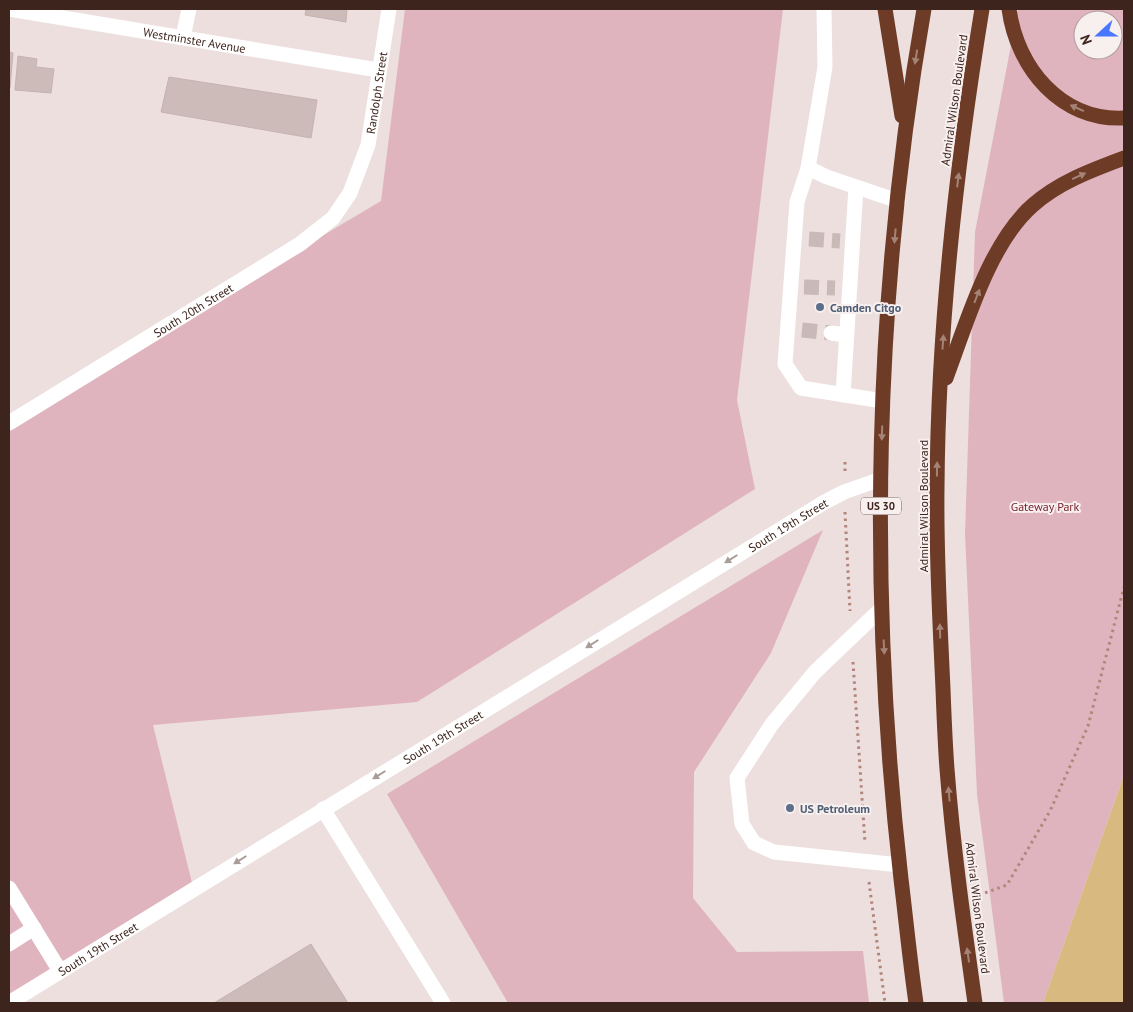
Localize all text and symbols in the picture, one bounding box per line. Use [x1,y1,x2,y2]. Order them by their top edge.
north arrow [1073,10,1123,60]
street label: Westminster Avenue [142,24,247,56]
text: N [1076,32,1096,47]
street label: Admiral Wilson Boulevard [937,33,971,167]
one-way arrow [911,49,919,65]
street label: Randolph Street [362,51,390,135]
one-way arrow [1070,103,1084,111]
one-way arrow [954,172,962,188]
one-way arrow [1072,172,1086,180]
one-way arrow [891,228,899,244]
street label: South 20th Street [150,280,236,340]
one-way arrow [974,289,981,304]
place label: Camden Citgo [830,300,902,315]
marker: Camden Citgo [814,301,826,313]
one-way arrow [939,334,947,350]
one-way arrow [878,425,886,441]
street label: Admiral Wilson Boulevard [916,440,931,572]
one-way arrow [934,461,942,477]
street label: South 19th Street [745,494,830,555]
road number: US 30 [861,498,901,514]
park label: Gateway Park [1011,499,1079,514]
one-way arrow [724,555,737,564]
one-way arrow [936,623,944,639]
one-way arrow [586,640,599,649]
one-way arrow [880,640,888,656]
street label: South 19th Street [400,706,485,767]
one-way arrow [372,770,386,779]
one-way arrow [945,785,953,801]
place label: US Petroleum [800,801,870,816]
marker: US Petroleum [784,802,796,814]
street label: Admiral Wilson Boulevard [962,841,994,975]
one-way arrow [234,855,247,864]
street label: South 19th Street [55,918,140,979]
one-way arrow [964,947,972,963]

